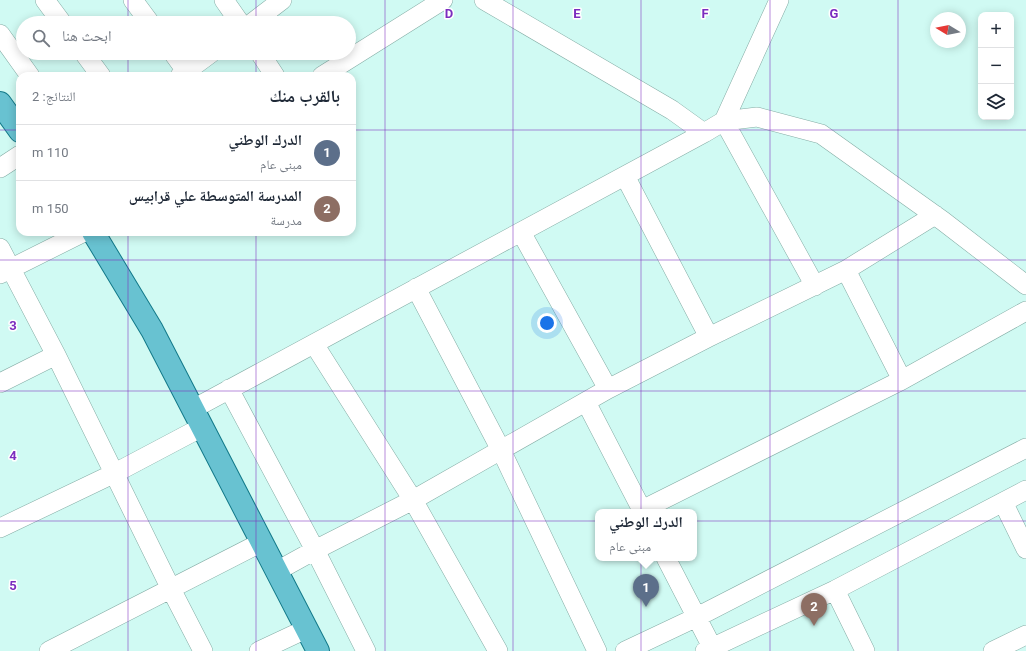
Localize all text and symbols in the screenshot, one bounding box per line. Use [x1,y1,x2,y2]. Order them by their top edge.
text: D [445,6,453,21]
text: E [573,6,581,21]
text: F [701,6,709,21]
text: G [830,6,839,21]
north arrow [930,12,966,48]
map controls [978,12,1014,120]
button: + [978,12,1014,48]
search box [16,16,356,60]
icon: search [30,27,52,49]
text: ابحث هنا [62,27,111,45]
button: − [978,48,1014,84]
button: layers [978,84,1014,120]
text: بالقرب منك [269,86,340,106]
text: النتائج: 2 [32,89,76,104]
text: الدرك الوطني [229,131,302,149]
text: 110 m [32,145,69,160]
text: 1 [323,145,331,160]
text: مبنى عام [260,157,302,172]
text: المدرسة المتوسطة علي قرابيس [129,187,302,205]
text: 150 m [32,201,69,216]
text: 2 [323,201,331,216]
text: مدرسة [270,213,302,228]
your location [537,313,557,333]
text: 3 [9,318,17,333]
text: 4 [9,448,17,463]
popup [595,509,697,561]
text: الدرك الوطني [609,513,683,531]
text: مبنى عام [609,539,651,554]
pin: 1 [633,574,659,607]
text: 5 [9,578,17,593]
pin: 2 [801,593,827,626]

